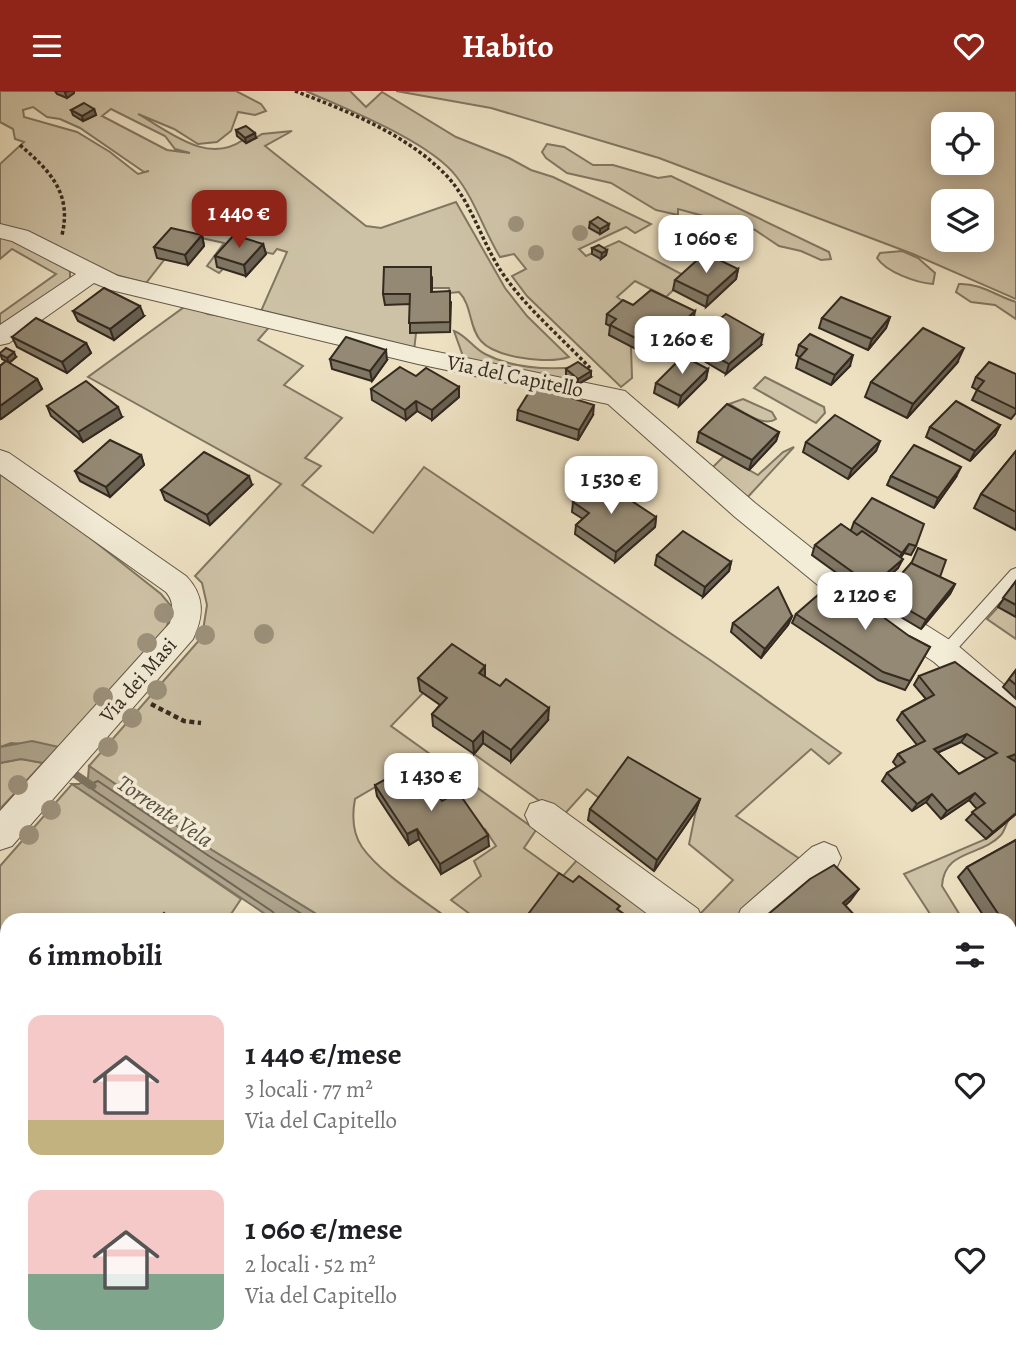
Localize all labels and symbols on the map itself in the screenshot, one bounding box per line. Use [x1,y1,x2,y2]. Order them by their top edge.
pin: 1 440 € [174,191,304,250]
pin: 1 060 € [641,215,771,275]
pin: 1 260 € [617,317,747,376]
street label: Via del Capitello [443,348,586,404]
pin: 1 530 € [546,457,676,516]
pin: 2 120 € [800,573,930,632]
street label: Via dei Masi [93,631,183,729]
pin: 1 430 € [366,753,496,813]
water label: Torrente Vela [110,768,219,855]

